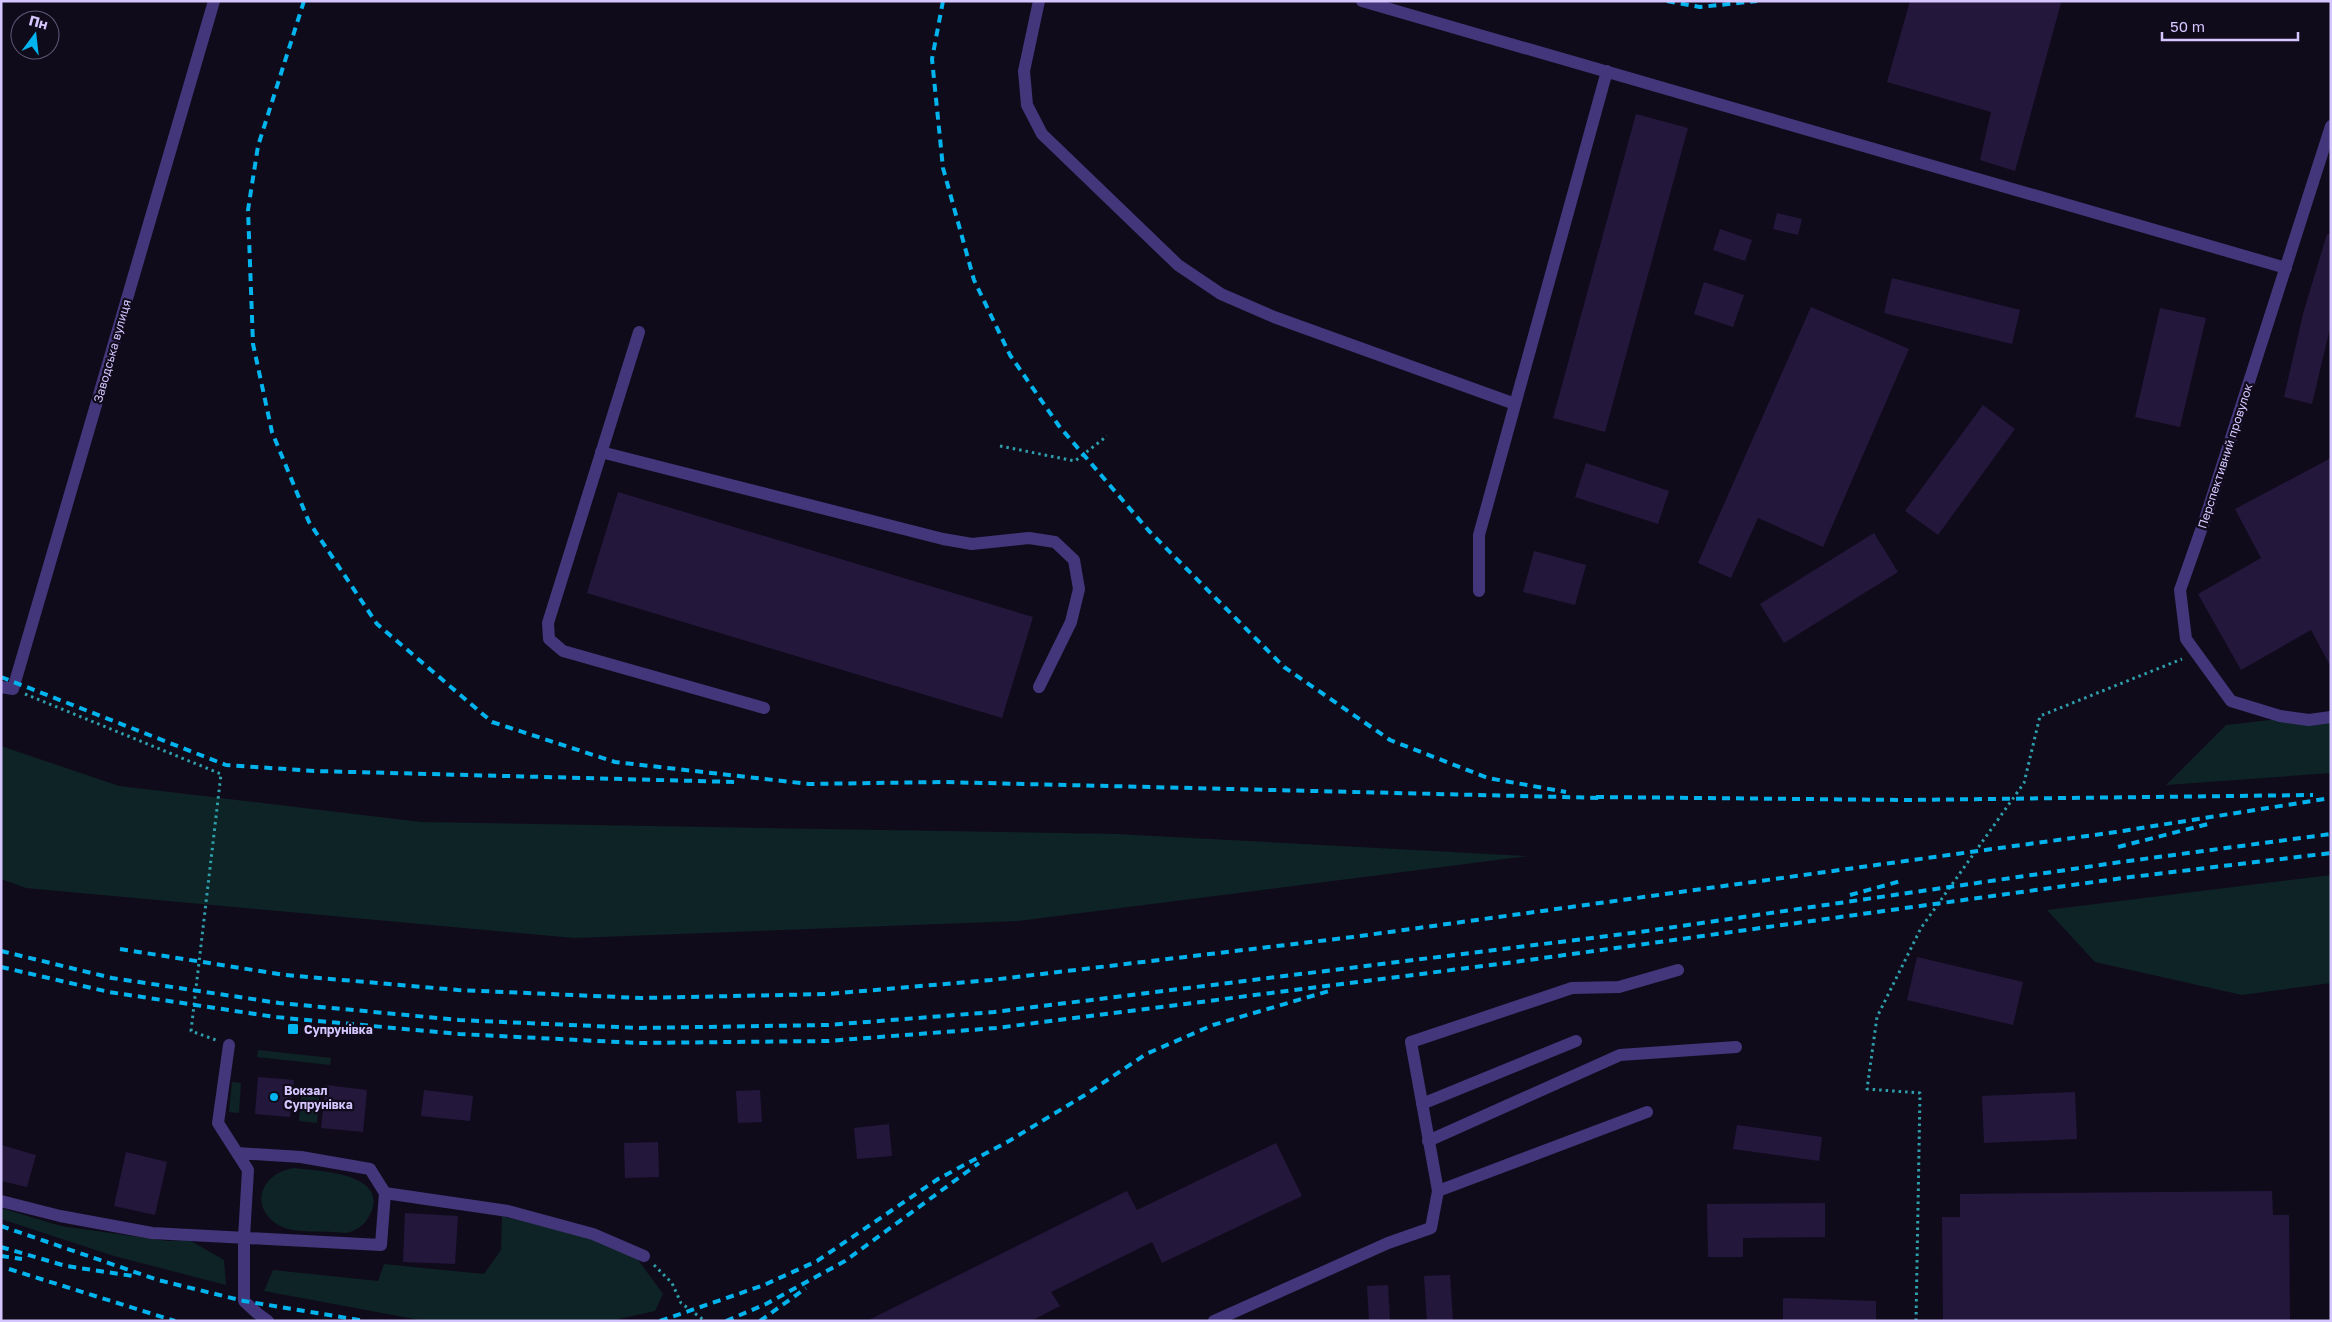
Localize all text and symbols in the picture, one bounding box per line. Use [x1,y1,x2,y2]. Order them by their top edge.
north arrow [10,10,60,60]
scale bar [2162,10,2298,42]
text: Пн [27,11,50,33]
text: 50 m [2170,17,2205,35]
street label: Заводська вулиця [90,298,134,404]
street label: Перспективний провулок [2194,381,2256,531]
marker: Супрунівка [286,1022,300,1036]
place label: Супрунівка [304,1022,373,1037]
place label: Вокзал Супрунівка [284,1083,353,1112]
marker: Вокзал Супрунівка [268,1091,280,1103]

